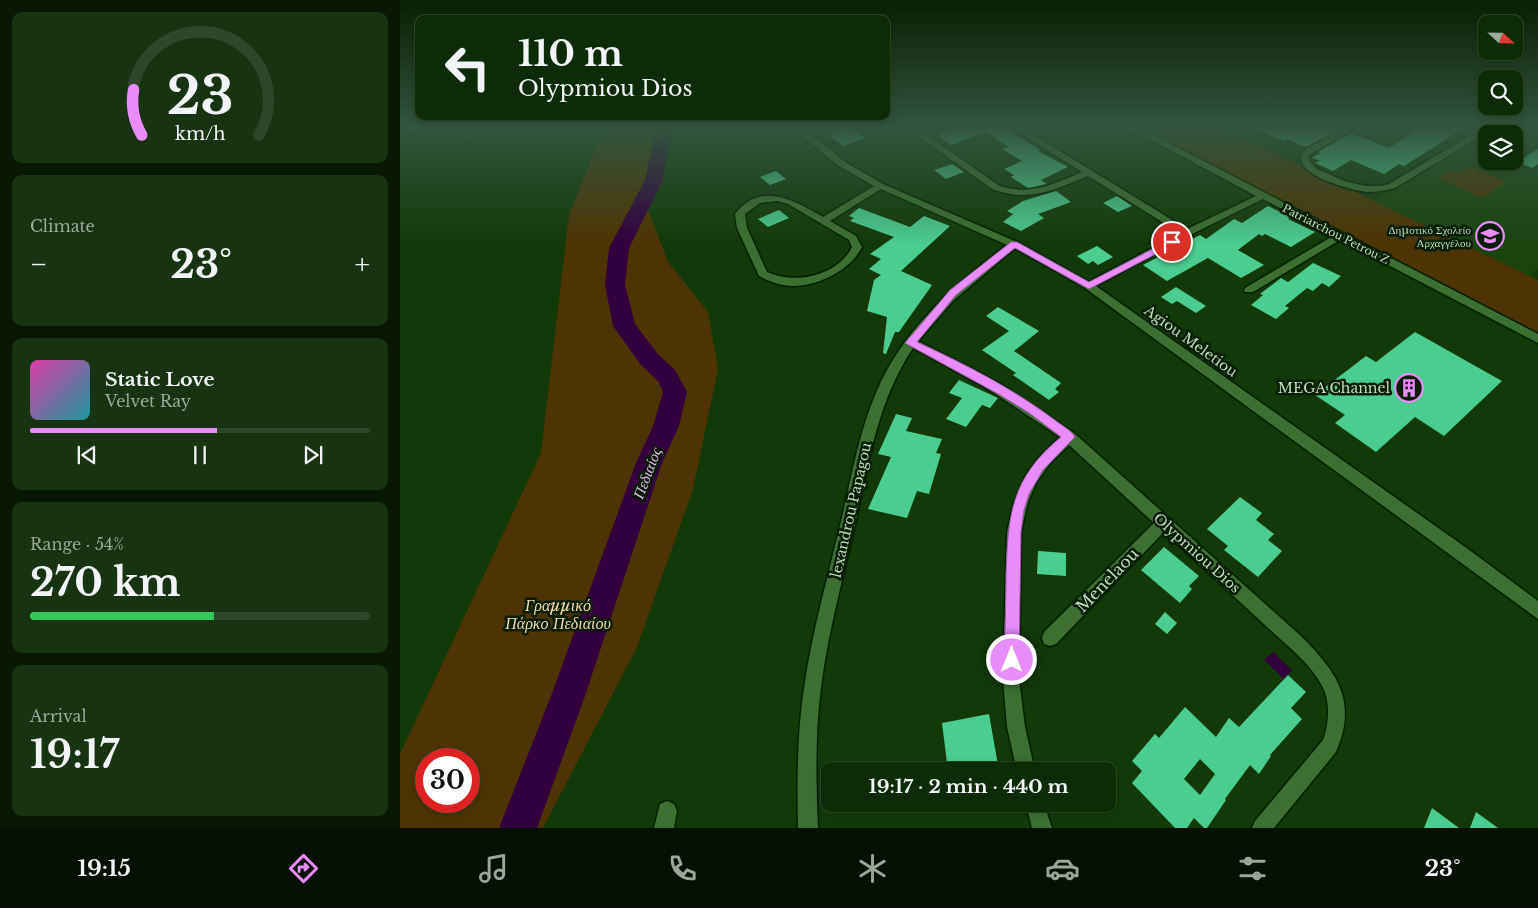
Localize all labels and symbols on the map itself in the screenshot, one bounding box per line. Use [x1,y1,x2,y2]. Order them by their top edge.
north arrow [1478,15,1522,60]
street label: Patriarchou Petrou Z [1280,201,1392,267]
pin [1151,221,1193,263]
school or university icon: Δημοτικό Σχολείο Αρχαγγέλου [1475,221,1505,251]
place label: Δημοτικό Σχολείο Αρχαγγέλου [1388,223,1472,250]
street label: Agiou Meletiou [1140,301,1242,381]
building icon: MEGA Channel [1394,373,1424,403]
place label: MEGA Channel [1278,379,1390,397]
street label: lexandrou Papagou [827,440,875,579]
water label: Πεδιαίος [628,444,666,502]
street label: Olypmiou Dios [1150,509,1244,597]
street label: Menelaou [1071,543,1143,616]
park label: Γραμμικό Πάρκο Πεδιαίου [504,595,611,633]
position arrow [985,633,1037,685]
speed limit sign: 30 [415,748,480,813]

